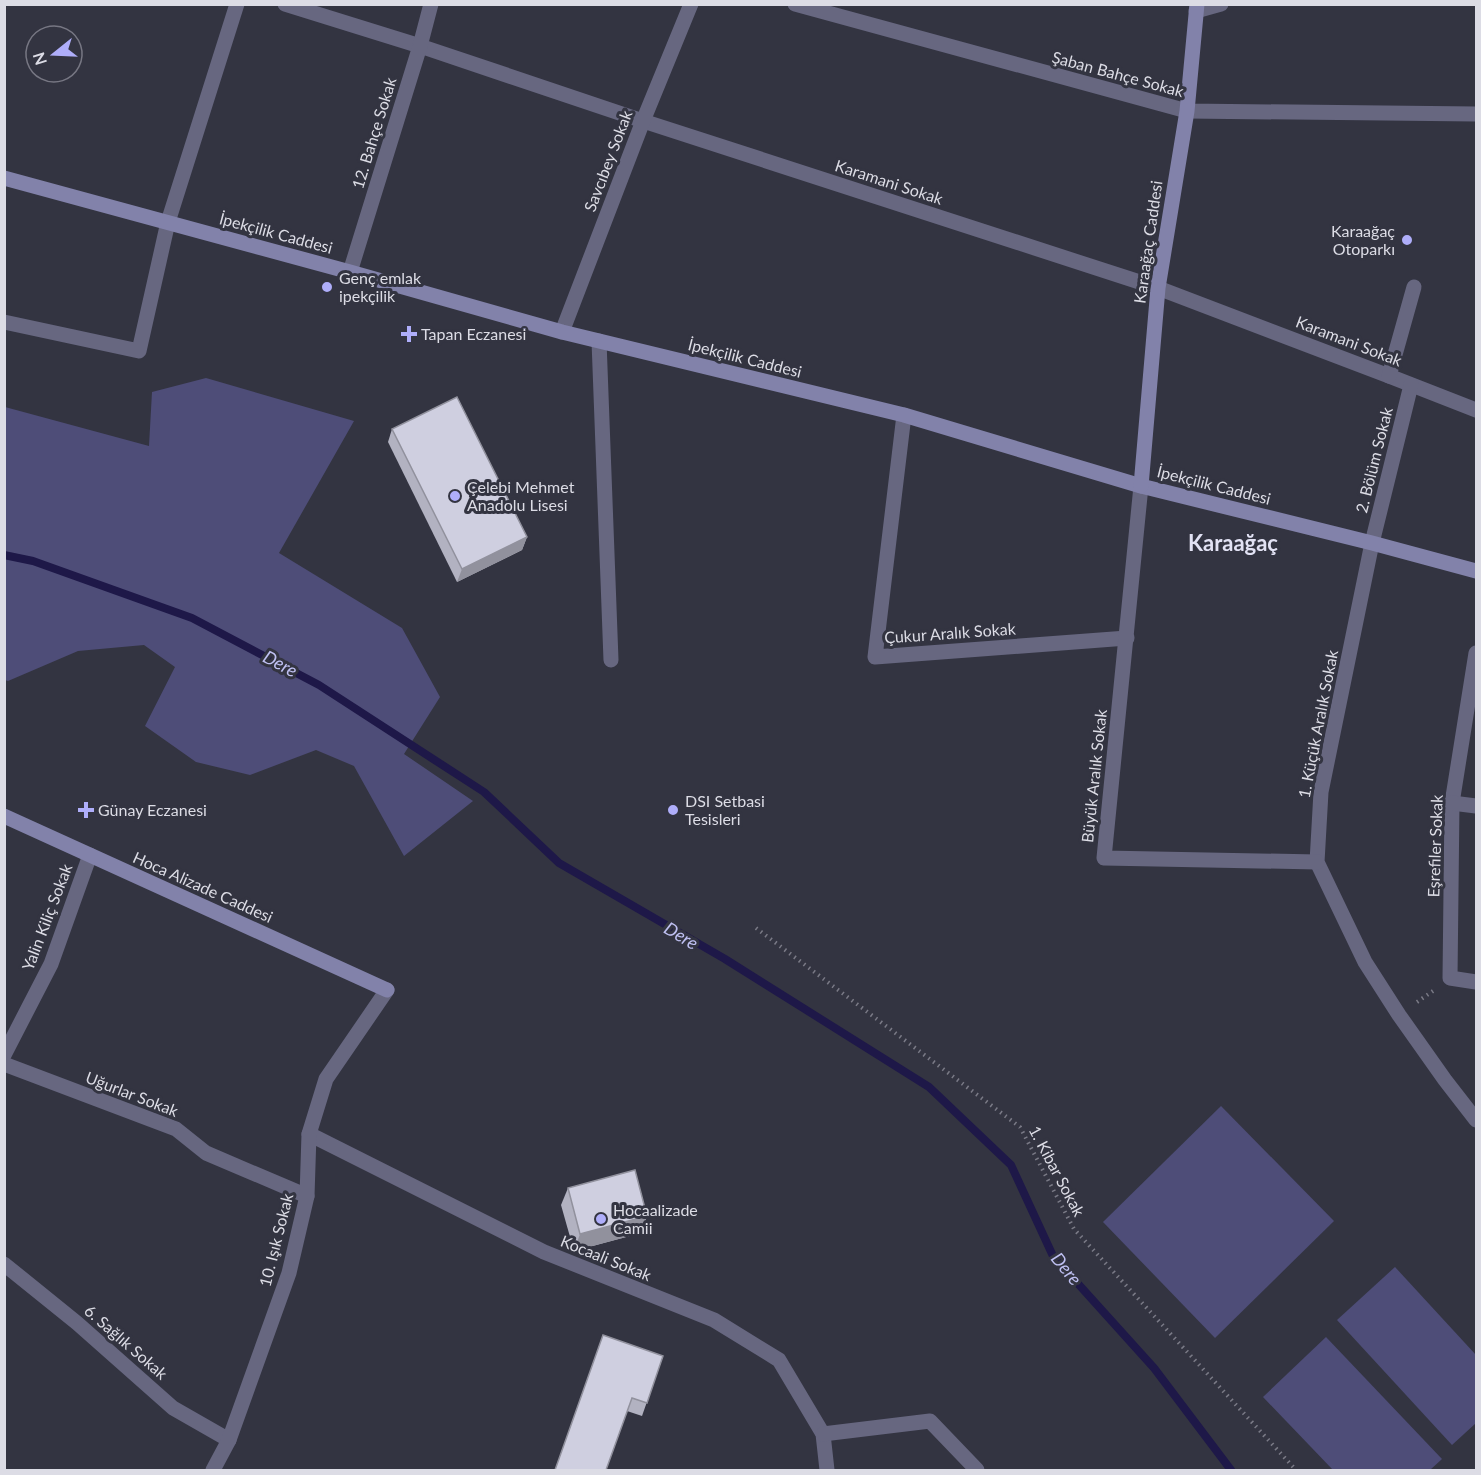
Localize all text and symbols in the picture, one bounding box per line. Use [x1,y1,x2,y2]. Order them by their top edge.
north arrow [24,24,84,84]
street label: Şaban Bahçe Sokak [1050,47,1187,100]
text: N [28,50,50,68]
street label: 12. Bahçe Sokak [348,74,400,191]
street label: Savcıbey Sokak [580,107,636,214]
street label: Karamani Sokak [833,155,946,208]
street label: Karaağaç Caddesi [1129,179,1166,305]
street label: İpekçilik Caddesi [217,208,335,257]
place label: Karaağaç Otoparkı [1331,221,1395,258]
marker: Karaağaç Otoparkı [1400,233,1414,247]
place label: Genç emlak ipekçilik [339,268,422,305]
marker: Genç emlak ipekçilik [320,280,334,294]
street label: Karamani Sokak [1293,312,1406,370]
place label: Tapan Eczanesi [421,324,526,343]
marker: Tapan Eczanesi [402,327,416,341]
street label: İpekçilik Caddesi [686,334,804,381]
street label: 2. Bölüm Sokak [1351,404,1396,515]
street label: İpekçilik Caddesi [1155,461,1273,508]
place label: Çelebi Mehmet Anadolu Lisesi [467,477,575,514]
marker: Çelebi Mehmet Anadolu Lisesi [448,489,462,503]
district label: Karaağaç [1188,529,1278,556]
street label: Çukur Aralık Sokak [884,618,1017,647]
water label: Dere [260,645,301,681]
street label: 1. Küçük Aralık Sokak [1294,647,1341,800]
street label: Büyük Aralık Sokak [1077,707,1110,844]
place label: DSI Setbasi Tesisleri [685,791,765,828]
street label: Eşrefiler Sokak [1423,793,1446,898]
place label: Günay Eczanesi [98,800,207,819]
marker: Günay Eczanesi [79,803,93,817]
marker: DSI Setbasi Tesisleri [666,803,680,817]
street label: Hoca Alizade Caddesi [130,847,276,926]
street label: Yalin Kiliç Sokak [18,860,76,973]
water label: Dere [661,917,702,954]
street label: Uğurlar Sokak [83,1067,182,1120]
street label: 1. Kibar Sokak [1026,1122,1090,1220]
street label: 10. Işık Sokak [255,1190,297,1289]
place label: Hocaalizade Camii [613,1200,698,1237]
marker: Hocaalizade Camii [594,1212,608,1226]
street label: Kocaali Sokak [558,1231,655,1285]
water label: Dere [1047,1248,1087,1289]
street label: 6. Sağlık Sokak [81,1300,172,1383]

